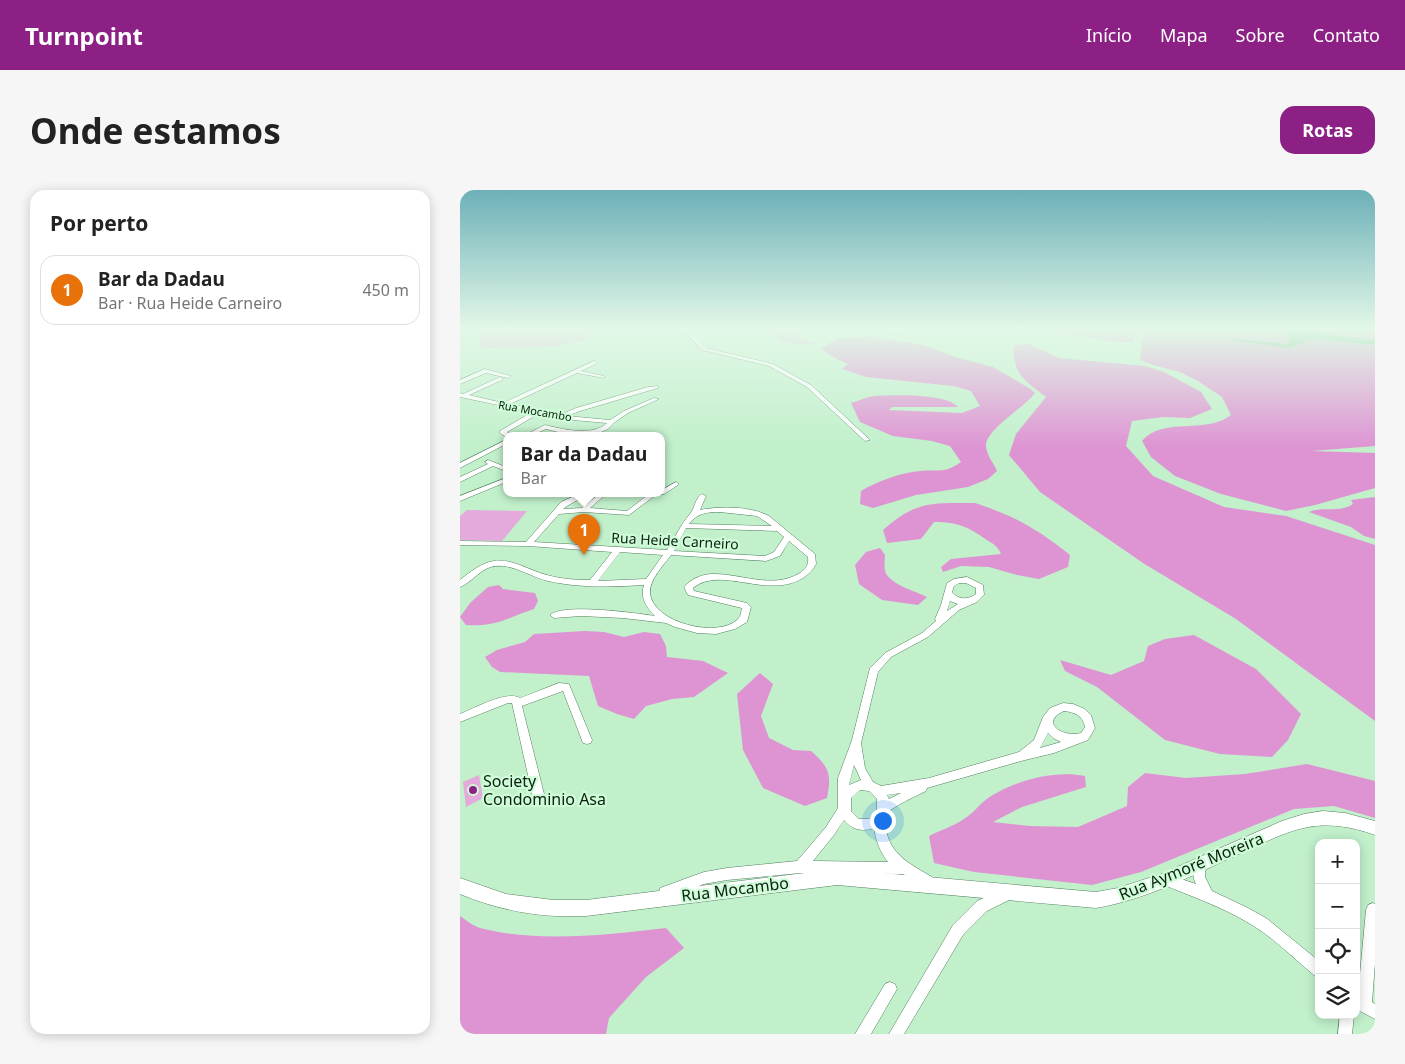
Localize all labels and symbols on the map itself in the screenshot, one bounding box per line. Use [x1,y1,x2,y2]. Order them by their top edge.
street label: Rua Mocambo [497,397,573,424]
pin: 1 [568,514,600,555]
street label: Rua Heide Carneiro [611,528,739,553]
place label: Society Condominio Asa [483,770,606,810]
marker: Society Condominio Asa [467,784,479,796]
your location [870,808,896,834]
street label: Rua Aymoré Moreira [1115,827,1267,905]
street label: Rua Mocambo [680,871,790,907]

